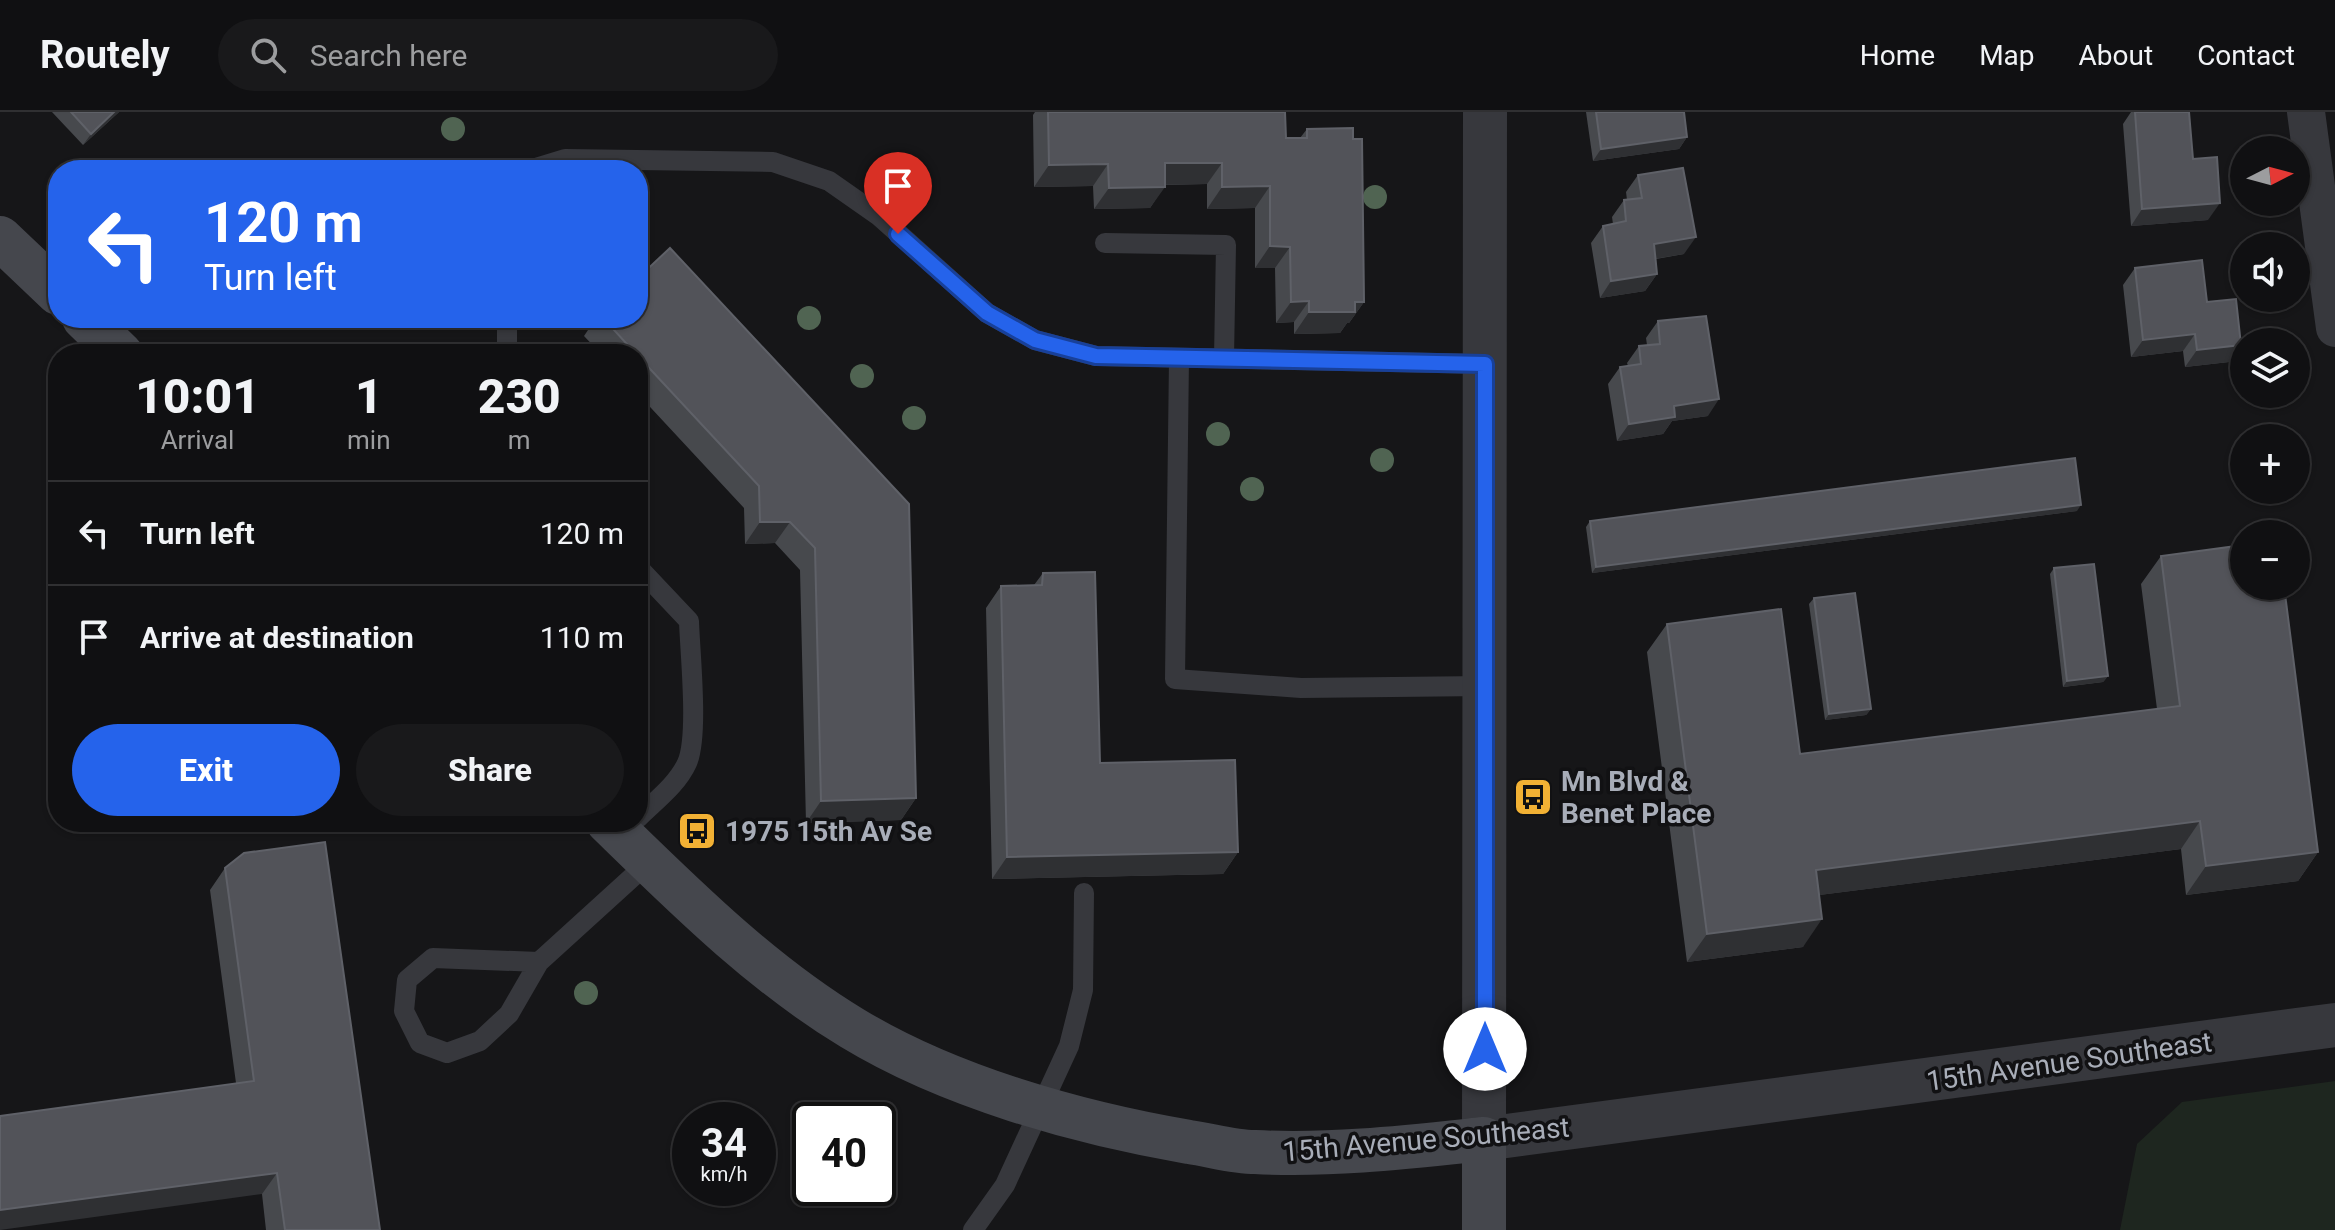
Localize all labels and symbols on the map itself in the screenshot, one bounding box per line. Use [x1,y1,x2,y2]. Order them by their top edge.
north arrow [2230,136,2310,216]
pin [864,152,932,234]
place label: Mn Blvd & Benet Place [1561,765,1711,830]
bus stop icon: Mn Blvd & Benet Place [1512,776,1554,818]
bus stop icon: 1975 15th Av Se [676,810,718,852]
place label: 1975 15th Av Se [725,815,932,848]
position arrow [1443,1007,1527,1091]
street label: 15th Avenue Southeast [1924,1025,2214,1098]
speed limit sign: 40 [792,1102,896,1206]
street label: 15th Avenue Southeast [1281,1111,1571,1168]

